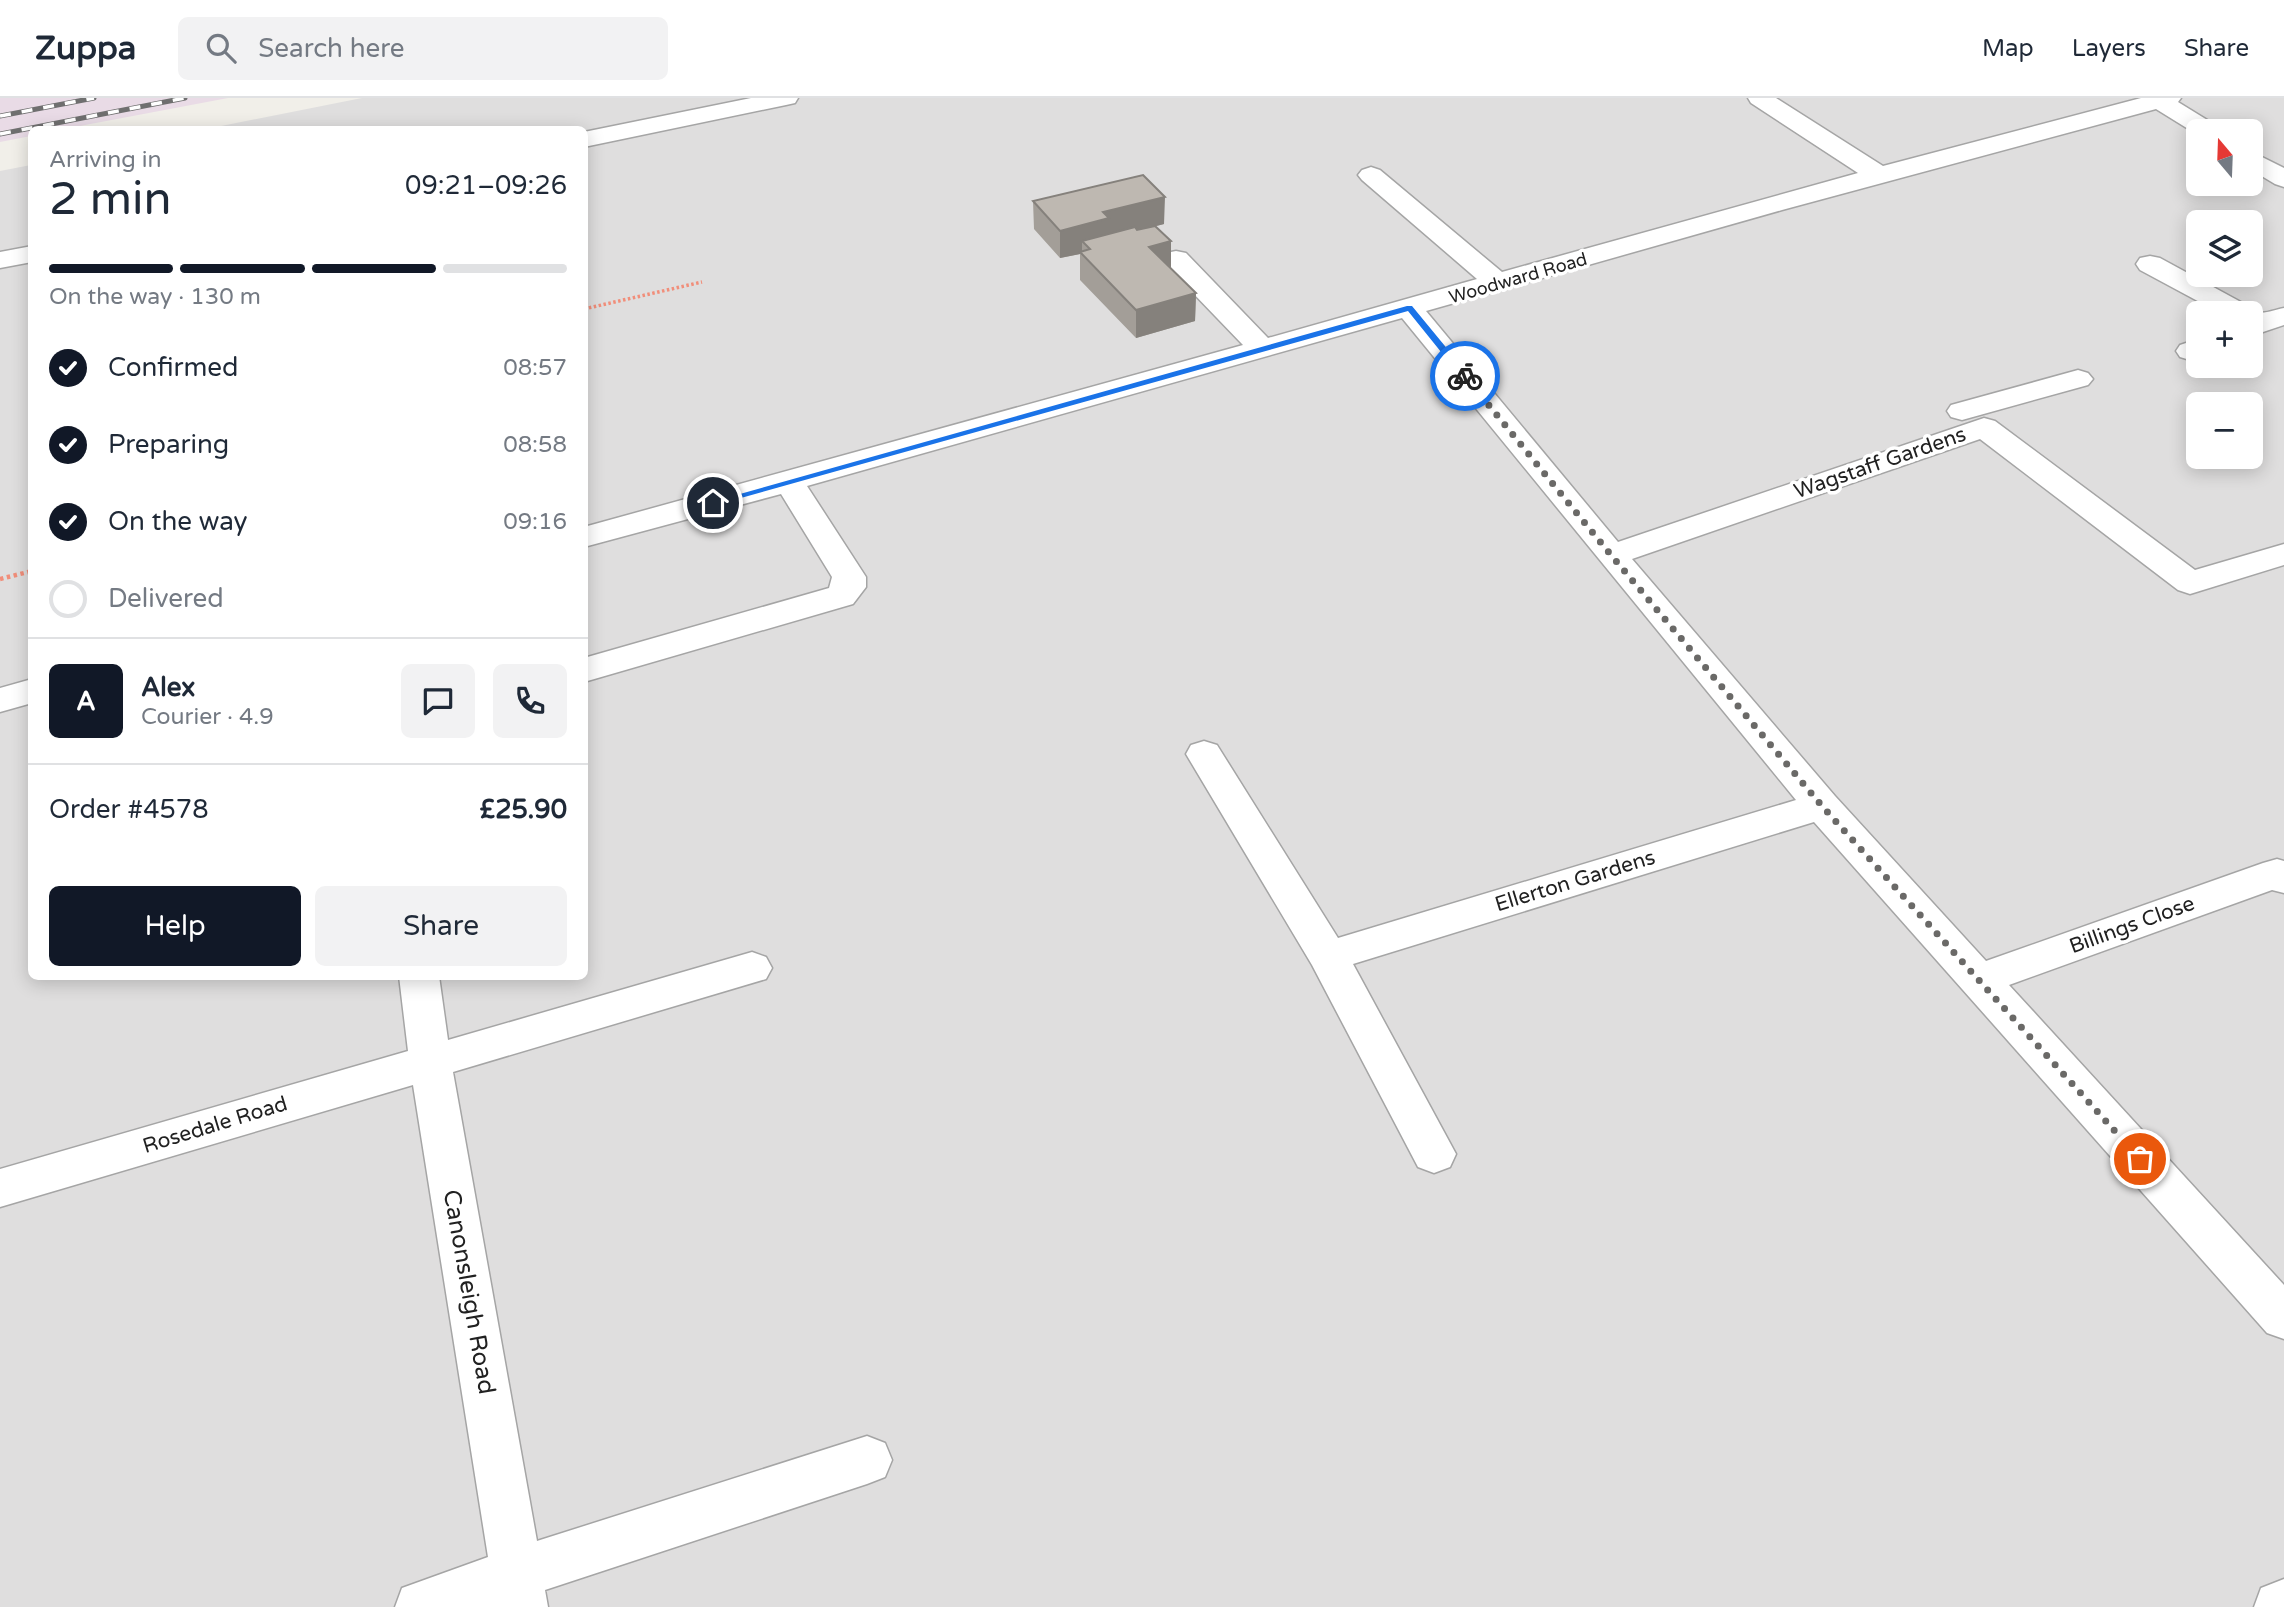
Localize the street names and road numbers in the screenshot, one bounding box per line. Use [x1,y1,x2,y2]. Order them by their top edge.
street label: Woodward Road [1446,248,1590,308]
street label: Wagstaff Gardens [1791,422,1969,504]
street label: Ellerton Gardens [1492,845,1658,917]
street label: Billings Close [2066,891,2198,959]
street label: Rosedale Road [140,1091,290,1159]
street label: Canonsleigh Road [437,1187,501,1397]

